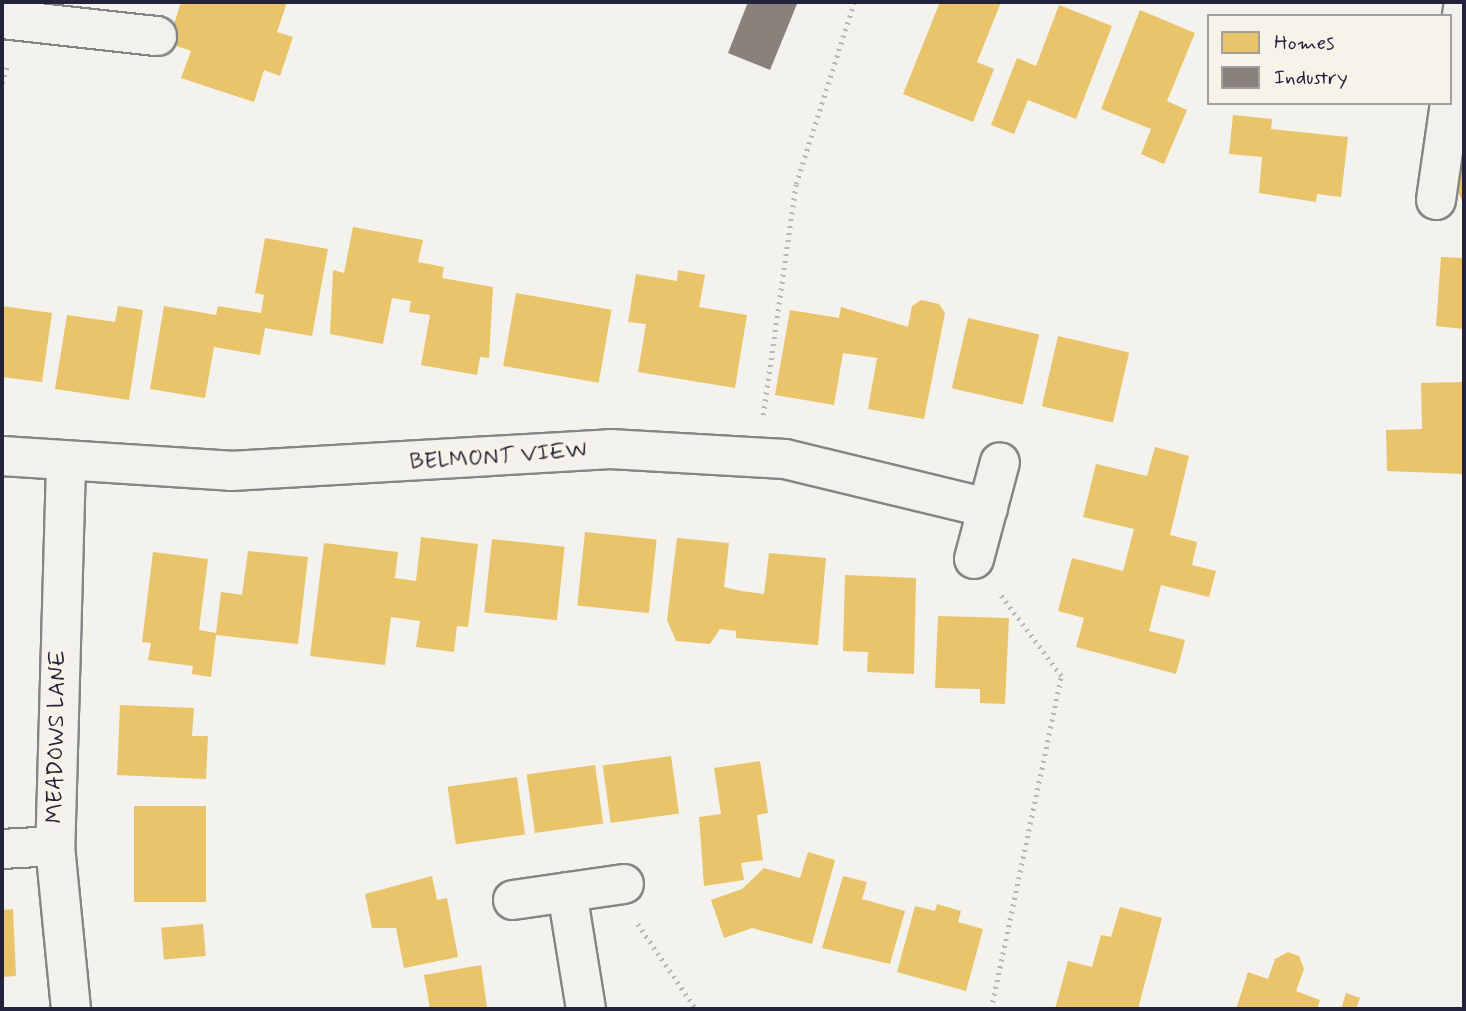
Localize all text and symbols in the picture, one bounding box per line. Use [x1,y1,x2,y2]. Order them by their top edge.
legend [1207,14,1452,105]
text: Homes [1274,29,1334,57]
text: Industry [1274,64,1348,92]
street label: BELMONT VIEW [411,437,585,477]
street label: MEADOWS LANE [42,649,72,825]

